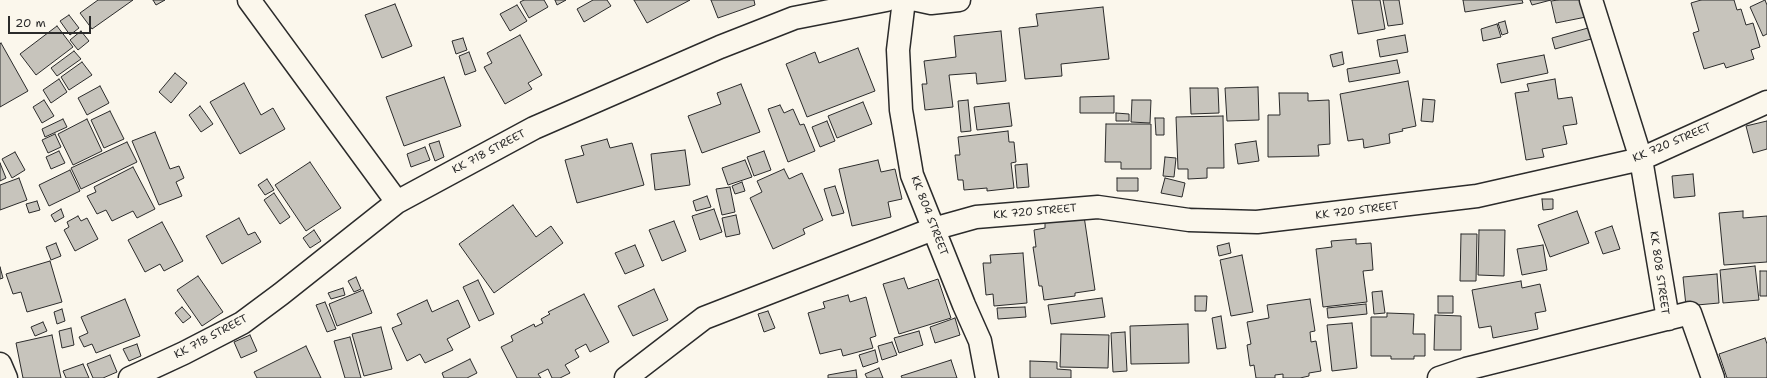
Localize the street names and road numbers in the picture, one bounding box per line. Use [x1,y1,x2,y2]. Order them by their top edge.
street label: KK 720 STREET [1631,121,1713,165]
street label: KK 718 STREET [450,127,528,177]
street label: KK 804 STREET [908,174,950,258]
street label: KK 720 STREET [1315,199,1399,223]
street label: KK 720 STREET [993,202,1077,222]
street label: KK 808 STREET [1647,230,1671,316]
street label: KK 718 STREET [172,312,250,362]

